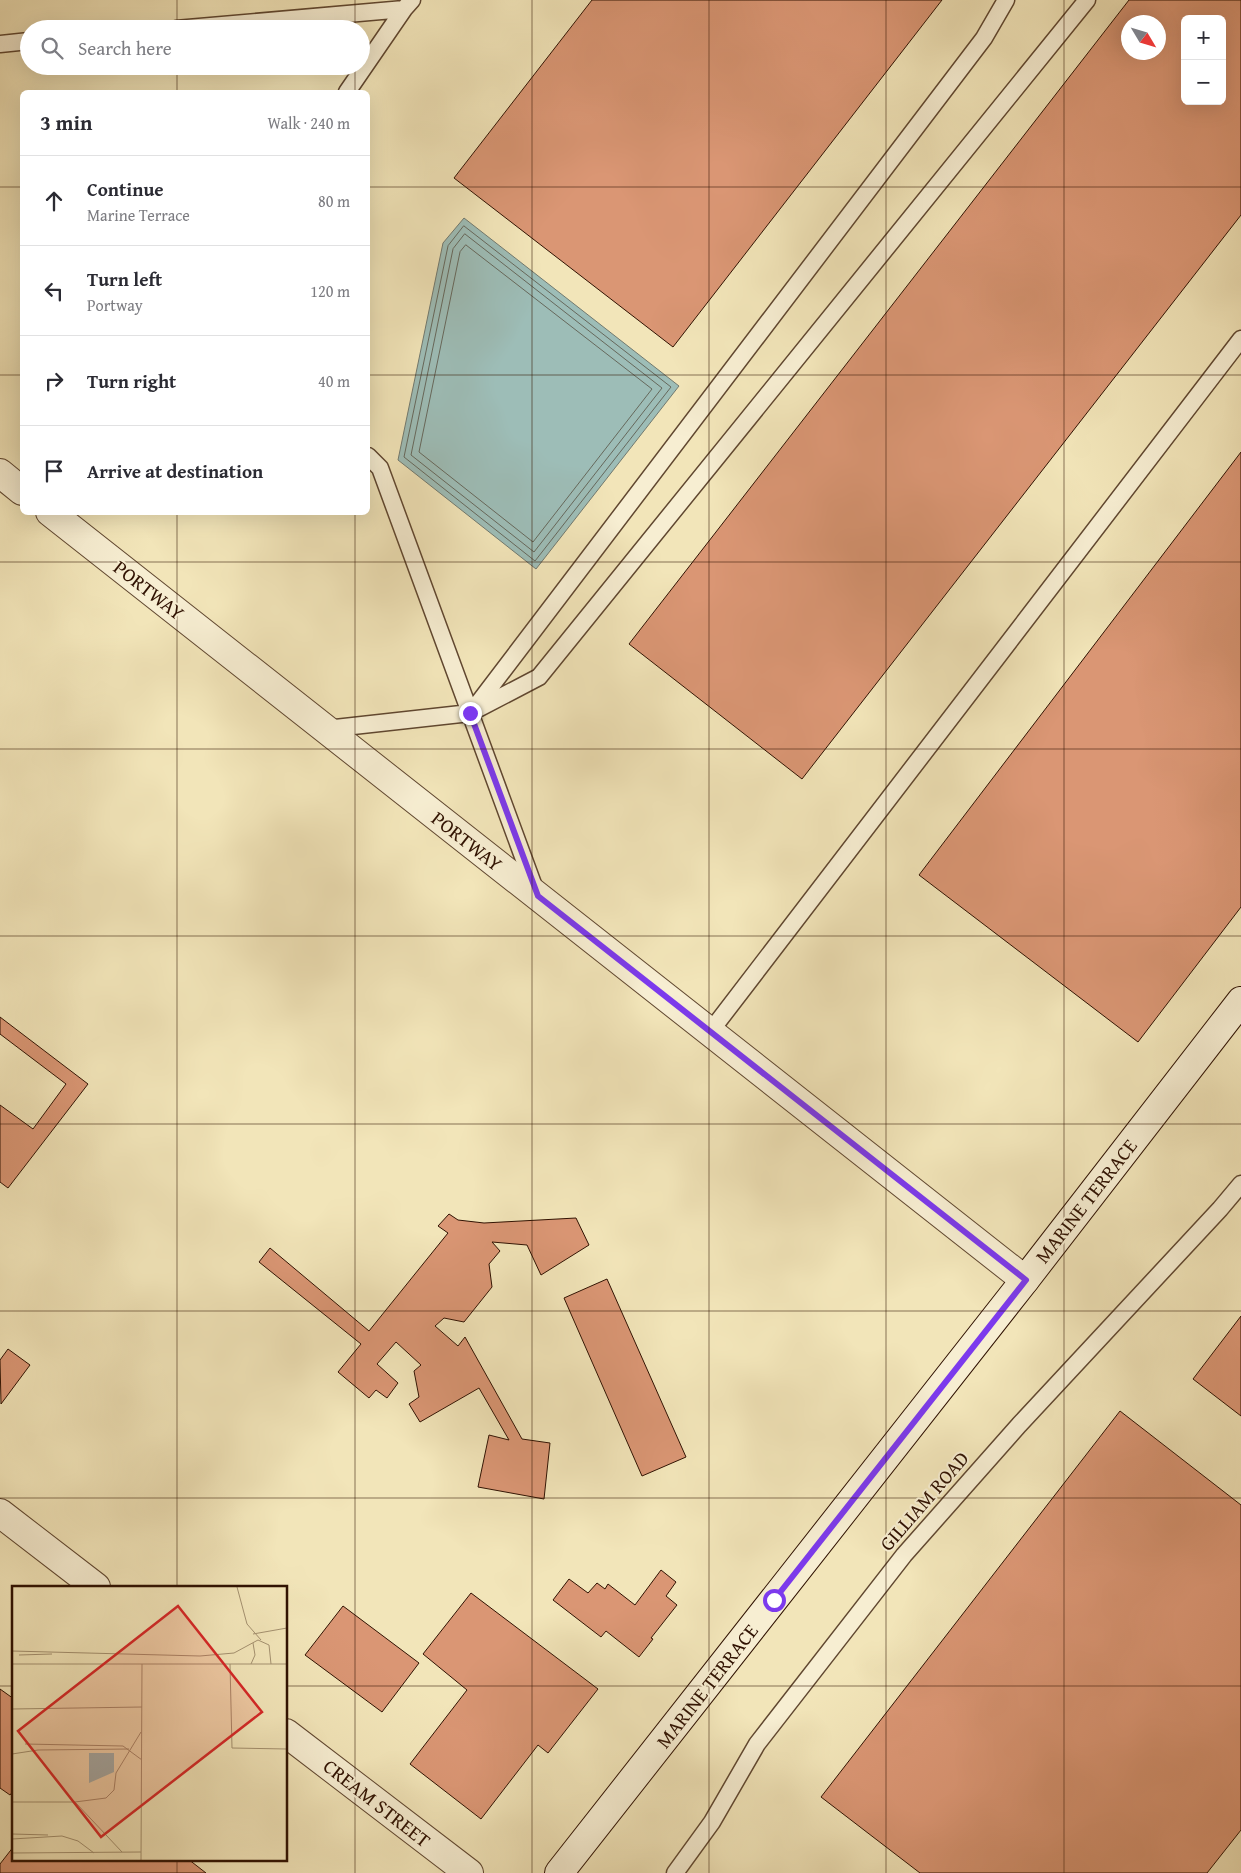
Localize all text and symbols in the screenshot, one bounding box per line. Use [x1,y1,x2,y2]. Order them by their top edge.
north arrow [1121,15,1166,60]
map controls [1181,15,1226,105]
button: + [1181,15,1226,60]
search box [20,20,370,75]
icon: search [38,34,66,62]
text: Search here [78,34,172,62]
button: − [1181,60,1226,105]
text: 3 min [40,107,92,138]
text: Walk · 240 m [267,111,350,135]
text: Continue [87,175,164,203]
icon: ahead [40,187,68,215]
text: 80 m [318,189,350,213]
text: Marine Terrace [87,203,190,227]
text: Turn left [87,265,162,293]
icon: left [40,277,68,305]
text: 120 m [310,279,350,303]
text: Portway [87,293,143,317]
icon: right [40,367,68,395]
text: Turn right [87,367,176,395]
text: 40 m [318,369,350,393]
icon: arrive [40,457,68,485]
text: Arrive at destination [87,457,263,485]
street label: PORTWAY [108,553,191,627]
route end [459,702,482,725]
street label: PORTWAY [426,804,509,878]
street label: MARINE TERRACE [1028,1132,1144,1269]
street label: GILLIAM ROAD [872,1444,975,1557]
inset map [12,1586,288,1860]
route start [763,1589,786,1612]
street label: MARINE TERRACE [649,1617,765,1754]
street label: CREAM STREET [317,1751,437,1854]

